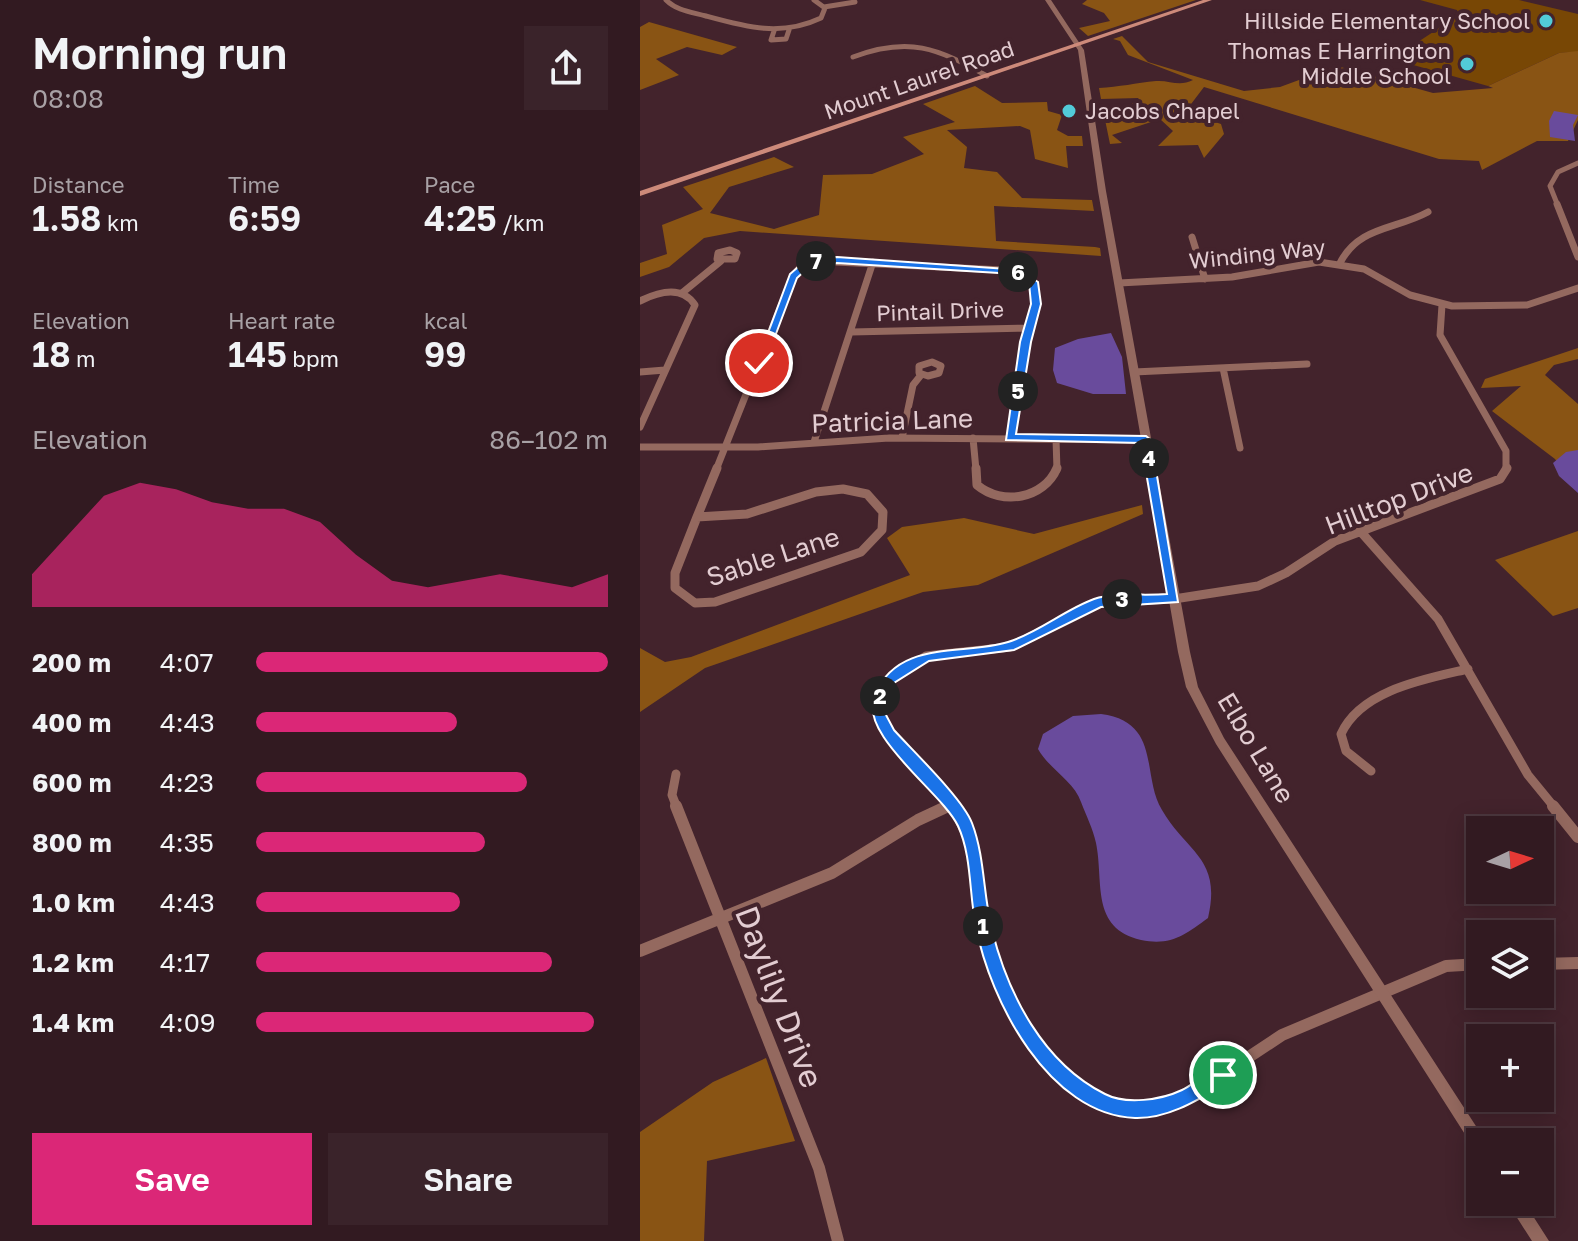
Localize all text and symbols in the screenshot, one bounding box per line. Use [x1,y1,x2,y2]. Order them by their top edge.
place label: Hillside Elementary School [1244,7,1530,34]
marker: Hillside Elementary School [1537,12,1555,30]
text: Morning run [32,26,287,79]
button: share [524,26,608,110]
street label: Mount Laurel Road [820,34,1017,125]
place label: Thomas E Harrington Middle School [1228,37,1451,89]
marker: Thomas E Harrington Middle School [1458,55,1476,73]
text: 08:08 [32,83,104,114]
place label: Jacobs Chapel [1085,97,1240,124]
marker: Jacobs Chapel [1060,102,1078,120]
text: Distance [32,171,124,198]
text: Time [228,171,280,198]
text: Pace [424,171,475,198]
text: 1.58 [32,198,101,238]
text: 6:59 [228,198,301,238]
text: 4:25 [424,198,497,238]
text: km [101,209,139,236]
text: /km [497,209,545,236]
street label: Winding Way [1187,233,1327,274]
pin: 7 [796,241,836,281]
text: 7 [810,247,822,274]
pin: 6 [998,252,1038,292]
text: 6 [1011,258,1025,285]
street label: Pintail Drive [876,295,1004,326]
text: Elevation [32,307,130,334]
text: Heart rate [228,307,335,334]
text: kcal [424,307,467,334]
pin [725,329,793,397]
text: 18 [32,334,71,374]
text: 145 [228,334,287,374]
text: 99 [424,334,466,374]
icon: check [737,341,781,385]
text: m [71,345,96,372]
text: bpm [287,345,339,372]
pin: 5 [998,371,1038,411]
text: 5 [1011,377,1025,404]
street label: Patricia Lane [811,402,973,439]
text: Elevation [32,424,148,455]
text: 86–102 m [489,424,608,455]
pin: 4 [1129,438,1169,478]
text: 4 [1142,444,1156,471]
street label: Hilltop Drive [1321,456,1477,541]
street label: Sable Lane [703,520,843,593]
pin: 3 [1102,579,1142,619]
text: 3 [1115,585,1129,612]
text: 200 m [32,647,111,678]
text: 4:07 [160,647,214,678]
pin: 2 [860,676,900,716]
text: 2 [873,682,887,709]
street label: Elbo Lane [1211,687,1301,808]
text: 400 m [32,707,111,738]
text: 4:43 [160,707,215,738]
text: 600 m [32,767,112,798]
text: 4:23 [160,767,214,798]
north arrow [1466,816,1554,904]
map controls [1466,816,1554,1216]
text: 800 m [32,827,112,858]
text: 4:35 [160,827,214,858]
text: 1.0 km [32,887,115,918]
text: 4:43 [160,887,215,918]
street label: Daylily Drive [728,900,832,1093]
pin: 1 [963,906,1003,946]
text: 1 [977,912,989,939]
button: layers [1466,920,1554,1008]
text: 1.2 km [32,947,114,978]
text: 4:17 [160,947,210,978]
text: 1.4 km [32,1007,114,1038]
text: 4:09 [160,1007,216,1038]
button: + [1466,1024,1554,1112]
pin [1189,1041,1257,1109]
icon: arrive [1201,1053,1245,1097]
button: − [1466,1128,1554,1216]
button: Save [32,1133,312,1225]
button: Share [328,1133,608,1225]

